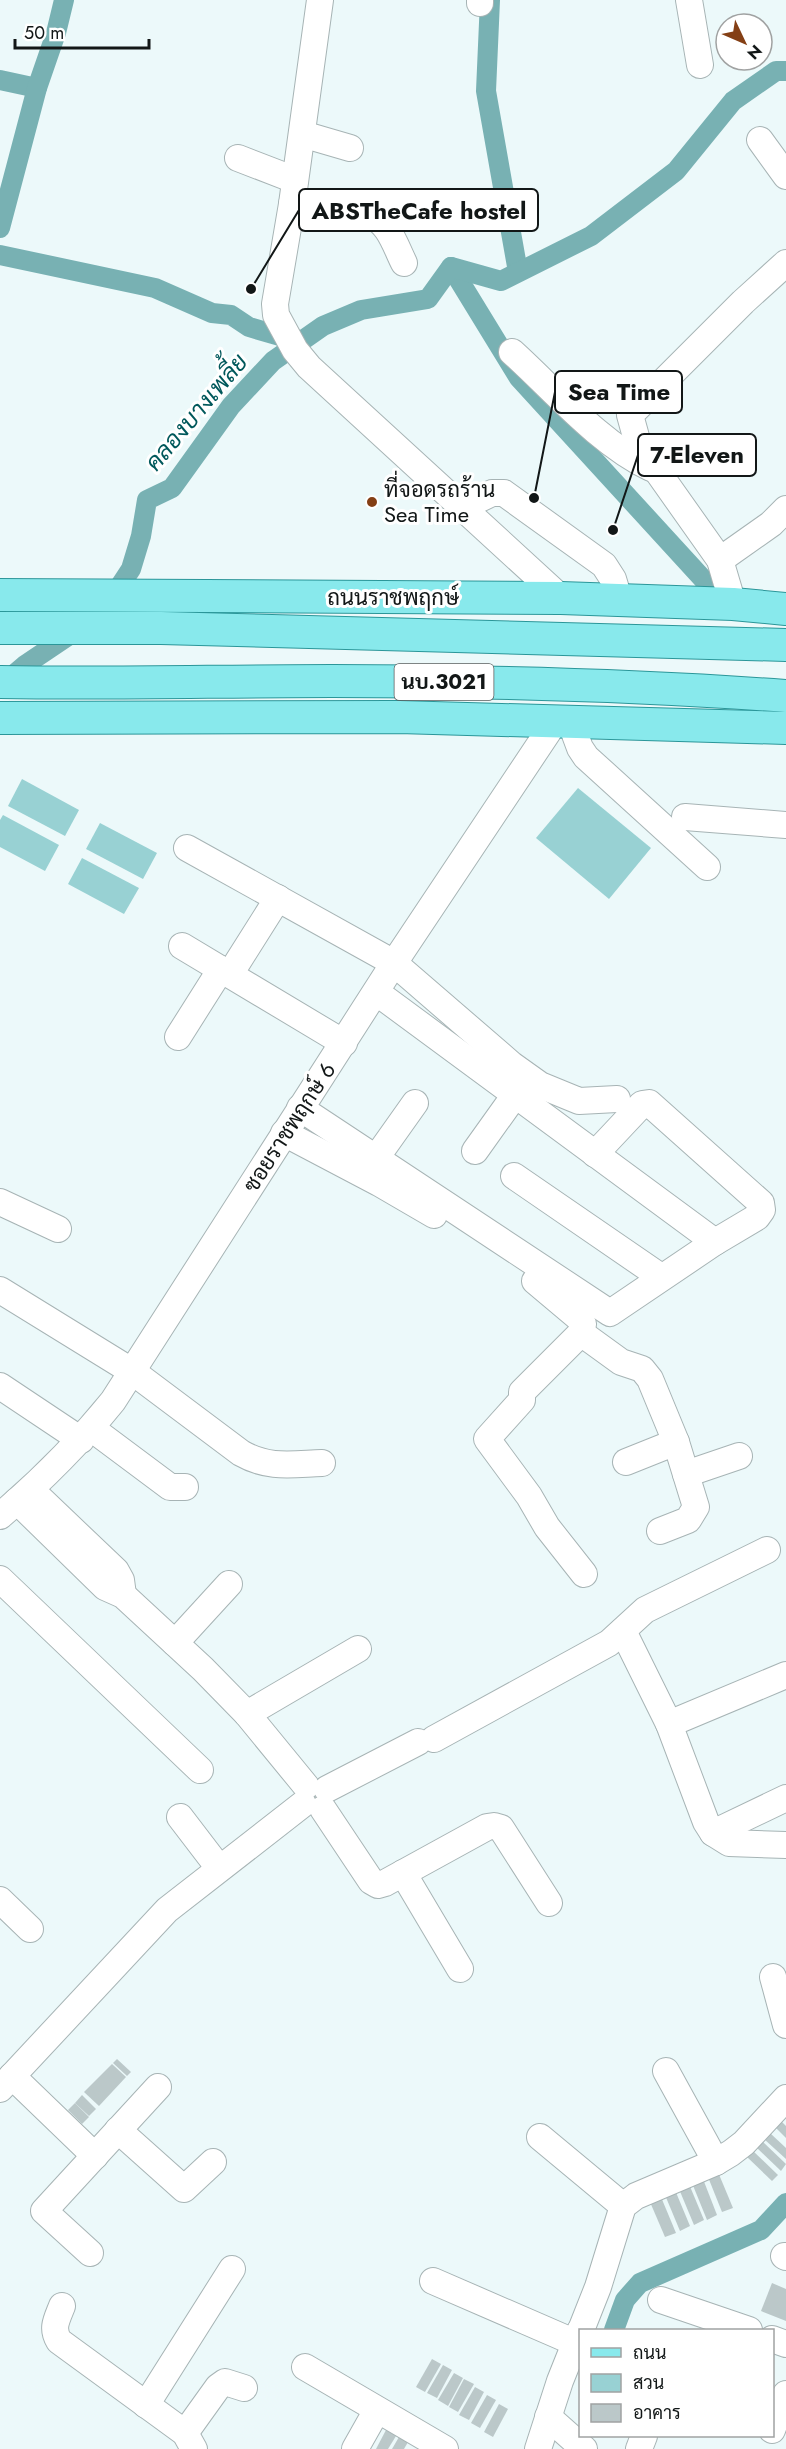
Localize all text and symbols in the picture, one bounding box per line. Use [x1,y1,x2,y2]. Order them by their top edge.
scale bar [15,12,148,50]
north arrow [714,12,774,72]
text: 50 m [24,20,64,46]
text: N [742,40,767,65]
callout: ABSTheCafe hostel [299,189,538,231]
text: ABSTheCafe hostel [310,193,527,228]
water label: คลองบางเพลี้ย [133,343,256,478]
callout: Sea Time [555,371,682,413]
text: Sea Time [568,374,670,409]
callout: 7-Eleven [638,434,756,476]
text: 7-Eleven [650,437,744,472]
place label: ที่จอดรถร้าน Sea Time [384,470,495,530]
marker: ที่จอดรถร้าน Sea Time [365,495,379,509]
street label: ถนนราชพฤกษ์ [327,581,460,613]
road number: นบ.3021 [394,664,494,700]
street label: ซอยราชพฤกษ์ 6 [235,1056,343,1198]
legend [579,2329,774,2437]
text: ถนน [633,2340,666,2366]
text: สวน [633,2370,664,2396]
text: อาคาร [633,2400,681,2426]

